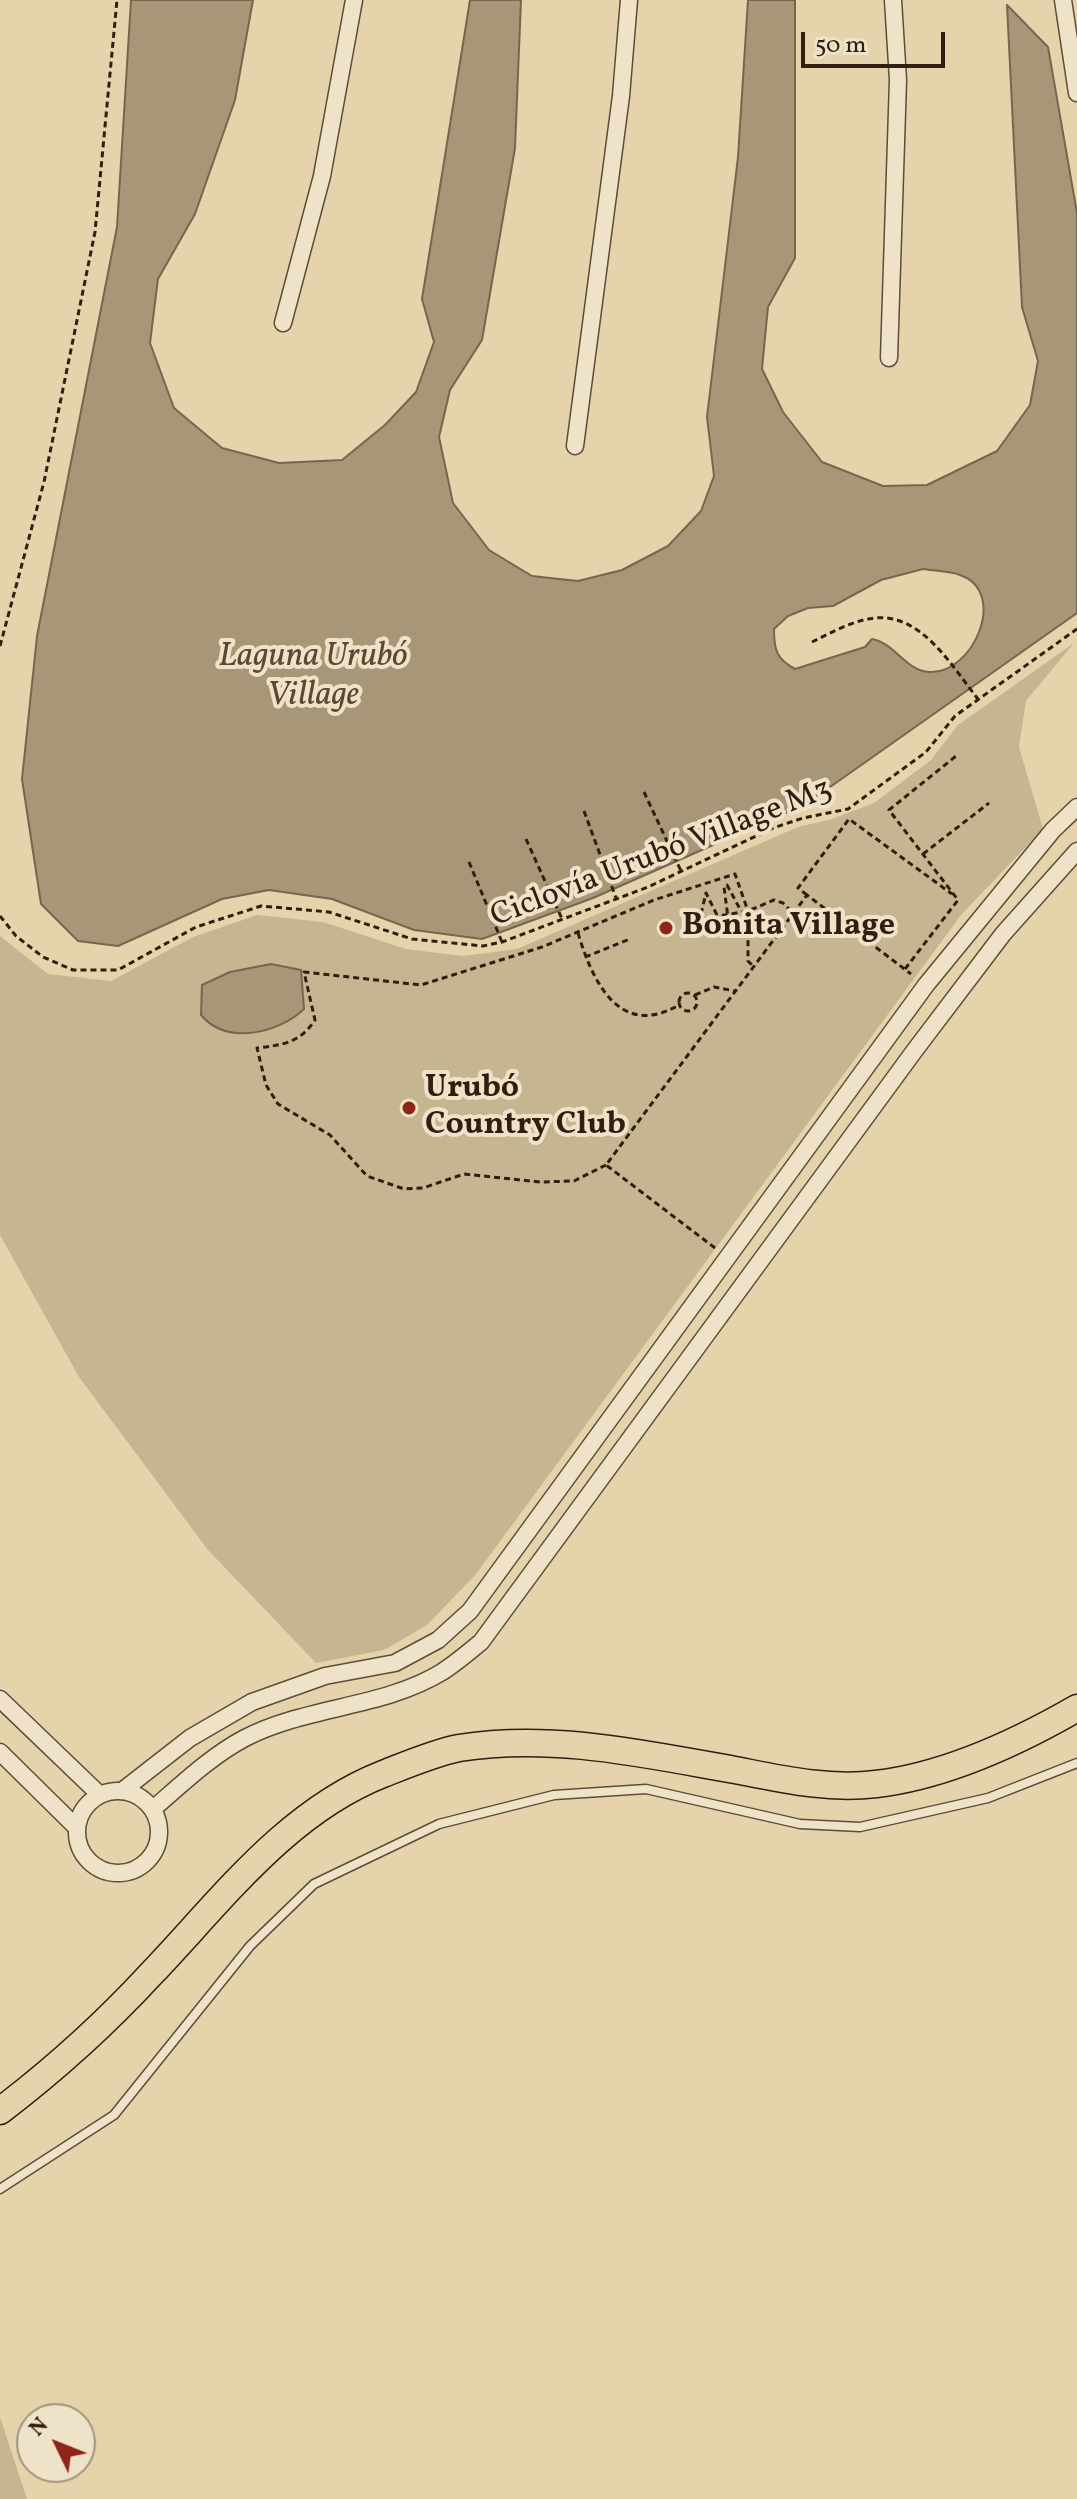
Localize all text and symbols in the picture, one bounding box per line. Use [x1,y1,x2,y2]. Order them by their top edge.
scale bar [805,16,949,66]
text: 50 m [815,29,867,63]
water label: Laguna Urubó Village [219,639,407,718]
street label: Ciclovía Urubó Village M3 [486,772,838,938]
place label: Bonita Village [682,909,895,947]
marker: Bonita Village [657,919,675,937]
place label: Urubó Country Club [425,1071,626,1146]
marker: Urubó Country Club [400,1099,418,1117]
north arrow [16,2403,96,2483]
text: N [23,2411,56,2444]

